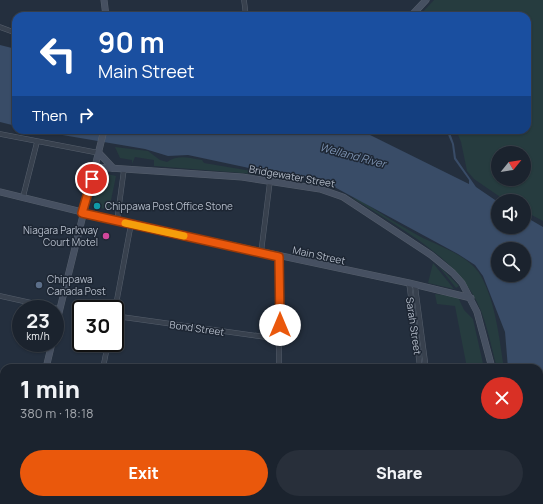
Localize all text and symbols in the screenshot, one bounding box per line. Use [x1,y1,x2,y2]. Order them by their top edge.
text: 90 m [98,23,165,61]
icon: left [32,28,84,80]
text: Main Street [98,59,195,83]
icon: right [75,104,97,126]
text: Then [32,105,67,126]
water label: Welland River [318,139,390,172]
north arrow [491,146,531,186]
map controls [491,146,531,282]
pin [75,162,109,196]
street label: Bridgewater Street [248,162,336,190]
icon: arrive [81,168,103,190]
button: sound [491,194,531,234]
place label: Chippawa Post Office Stone [105,199,233,213]
marker: Chippawa Post Office Stone [92,201,102,211]
place label: Niagara Parkway Court Motel [23,223,99,249]
marker: Niagara Parkway Court Motel [101,231,111,241]
button: search [491,242,531,282]
street label: Main Street [291,243,347,267]
place label: Chippawa Canada Post [47,272,106,298]
marker: Chippawa Canada Post [34,280,44,290]
street label: Sarah Street [403,296,425,356]
speed limit sign: 30 [72,300,124,352]
position arrow [259,304,301,346]
text: 23 [26,307,50,334]
street label: Bond Street [169,317,225,339]
text: km/h [26,329,50,343]
text: 1 min [20,372,80,405]
button: close [481,377,523,419]
text: 380 m · 18:18 [20,404,94,422]
button: Exit [20,450,268,496]
button: Share [276,450,523,496]

